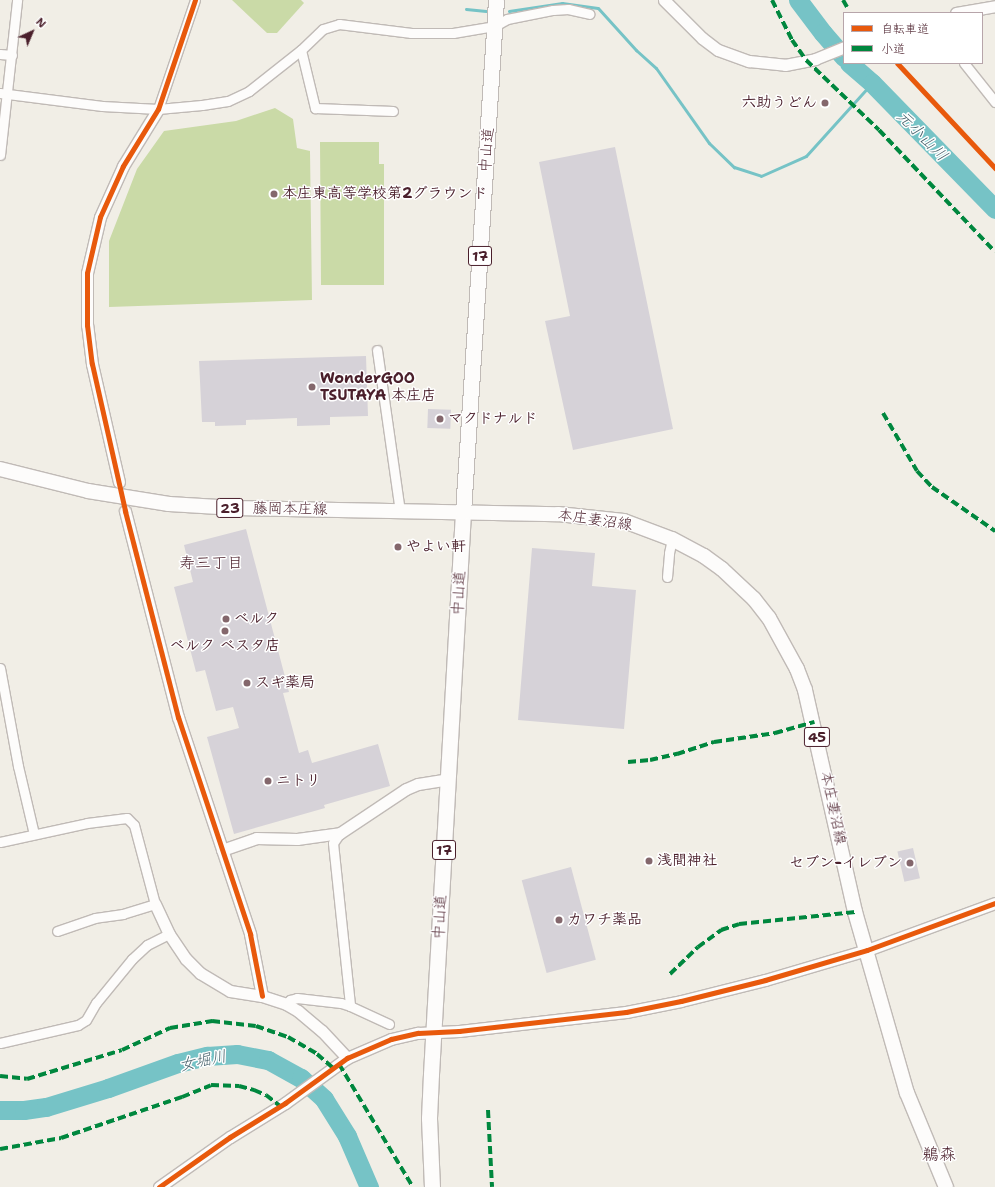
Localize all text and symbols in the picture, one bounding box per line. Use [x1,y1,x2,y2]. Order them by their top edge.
north arrow [12,12,52,52]
legend [843,12,983,64]
text: N [32,15,49,31]
text: 自転車道 [881,21,929,37]
text: 小道 [881,41,905,57]
place label: 六助うどん [742,94,817,112]
marker: 六助うどん [820,98,830,108]
water label: 元小山川 [893,107,951,165]
street label: 中山道 [476,127,498,173]
place label: 本庄東高等学校第2グラウンド [282,185,487,203]
marker: 本庄東高等学校第2グラウンド [269,189,279,199]
road number: 17 [468,244,492,268]
place label: WonderGOO TSUTAYA 本庄店 [320,369,436,404]
marker: WonderGOO TSUTAYA 本庄店 [307,382,317,392]
place label: マクドナルド [448,410,538,428]
marker: マクドナルド [435,414,445,424]
road number: 23 [216,496,244,520]
street label: 藤岡本庄線 [252,499,328,519]
street label: 本庄妻沼線 [557,506,633,534]
place label: やよい軒 [406,538,466,556]
marker: やよい軒 [393,542,403,552]
district label: 寿三丁目 [179,553,243,573]
street label: 中山道 [449,570,469,616]
place label: ベルク [234,610,279,628]
marker: ベルク [221,614,231,624]
marker: ベルク ベスタ店 [220,626,230,636]
place label: ベルク ベスタ店 [170,637,280,655]
place label: スギ薬局 [255,674,315,692]
marker: スギ薬局 [242,678,252,688]
road number: 45 [803,725,831,749]
street label: 本庄妻沼線 [816,769,850,847]
place label: ニトリ [276,772,321,790]
marker: ニトリ [263,776,273,786]
road number: 17 [432,838,456,862]
place label: 浅間神社 [657,852,717,870]
place label: セブン-イレブン [789,854,902,872]
marker: 浅間神社 [644,856,654,866]
marker: セブン-イレブン [905,858,915,868]
street label: 中山道 [430,894,450,940]
place label: カワチ薬品 [567,911,642,929]
marker: カワチ薬品 [554,915,564,925]
water label: 女堀川 [178,1047,228,1075]
district label: 鵜森 [922,1145,956,1165]

